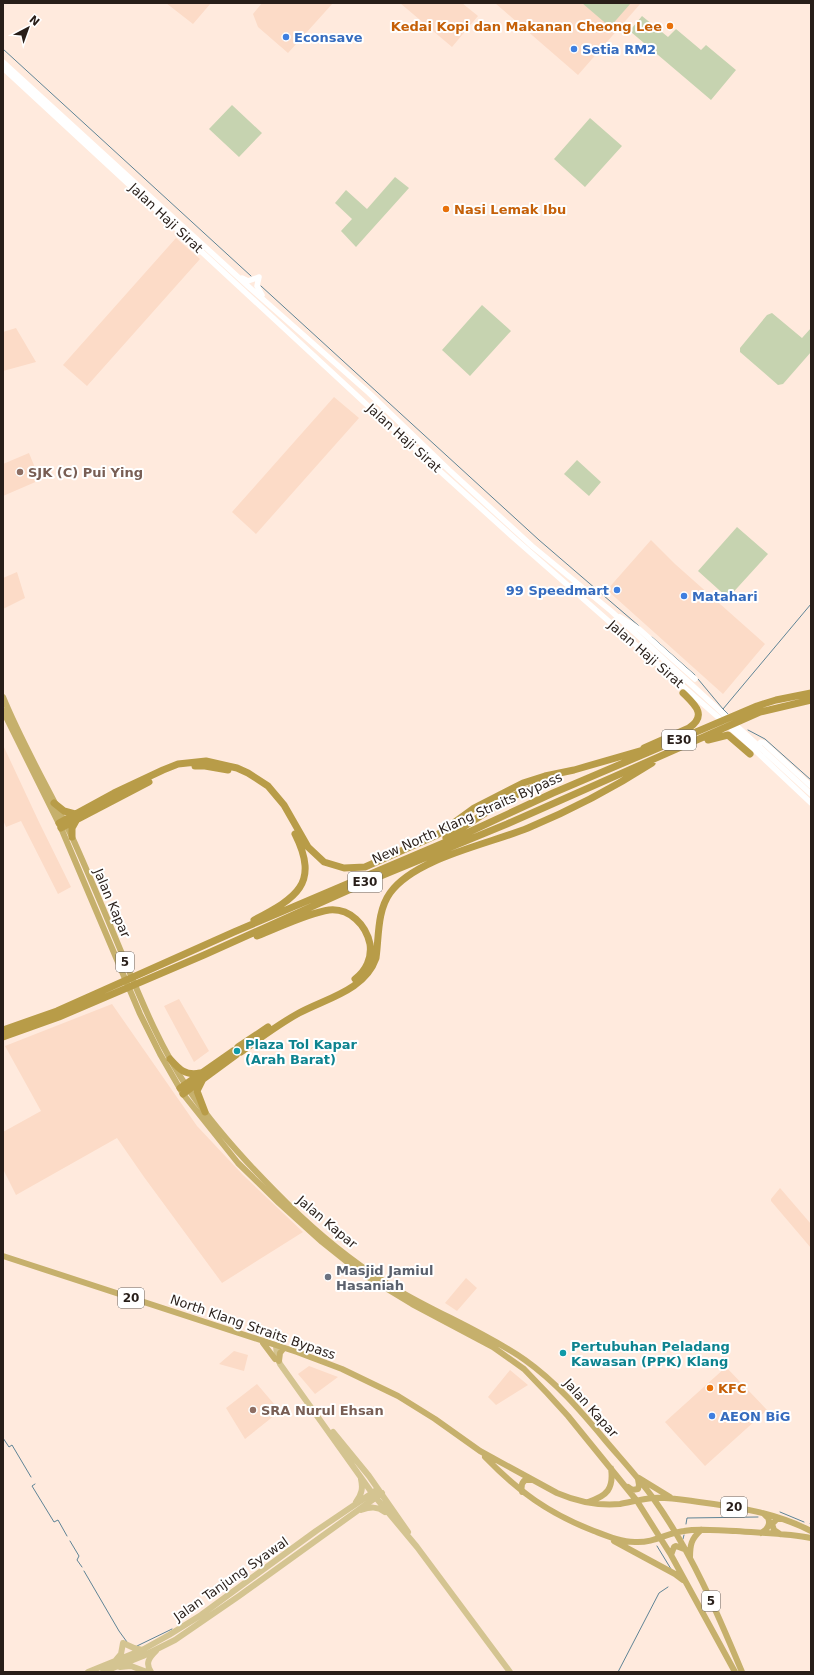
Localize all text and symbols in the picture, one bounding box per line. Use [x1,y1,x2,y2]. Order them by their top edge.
north arrow [8,8,48,48]
text: N [26,13,42,29]
place label: Kedai Kopi dan Makanan Cheong Lee [391,19,662,34]
marker: Kedai Kopi dan Makanan Cheong Lee [665,21,675,31]
place label: Econsave [294,30,363,45]
marker: Econsave [281,32,291,42]
place label: Setia RM2 [582,42,656,57]
marker: Setia RM2 [569,44,579,54]
street label: Jalan Haji Sirat [125,179,206,256]
place label: Nasi Lemak Ibu [454,202,566,217]
marker: Nasi Lemak Ibu [441,204,451,214]
street label: Jalan Haji Sirat [363,400,444,475]
place label: SJK (C) Pui Ying [28,465,143,480]
marker: SJK (C) Pui Ying [15,467,25,477]
place label: 99 Speedmart [506,583,609,598]
marker: 99 Speedmart [612,585,622,595]
place label: Matahari [692,589,758,604]
marker: Matahari [679,591,689,601]
street label: Jalan Haji Sirat [604,616,687,691]
road number: E30 [662,730,696,750]
street label: New North Klang Straits Bypass [370,769,565,867]
street label: Jalan Kapar [90,865,134,940]
road number: E30 [348,872,382,892]
road number: 5 [116,952,134,972]
place label: Plaza Tol Kapar (Arah Barat) [245,1037,358,1067]
marker: Plaza Tol Kapar (Arah Barat) [232,1046,242,1056]
street label: Jalan Kapar [293,1192,361,1252]
place label: Masjid Jamiul Hasaniah [336,1263,434,1293]
marker: Masjid Jamiul Hasaniah [323,1272,333,1282]
road number: 20 [118,1288,144,1308]
street label: North Klang Straits Bypass [168,1292,338,1362]
place label: Pertubuhan Peladang Kawasan (PPK) Klang [571,1339,730,1369]
marker: Pertubuhan Peladang Kawasan (PPK) Klang [558,1348,568,1358]
street label: Jalan Kapar [560,1375,622,1441]
place label: KFC [718,1381,747,1396]
marker: KFC [705,1383,715,1393]
place label: SRA Nurul Ehsan [261,1403,384,1418]
marker: SRA Nurul Ehsan [248,1405,258,1415]
place label: AEON BiG [720,1409,790,1424]
marker: AEON BiG [707,1411,717,1421]
road number: 20 [721,1497,747,1517]
street label: Jalan Tanjung Syawal [170,1534,291,1625]
road number: 5 [702,1591,720,1611]

